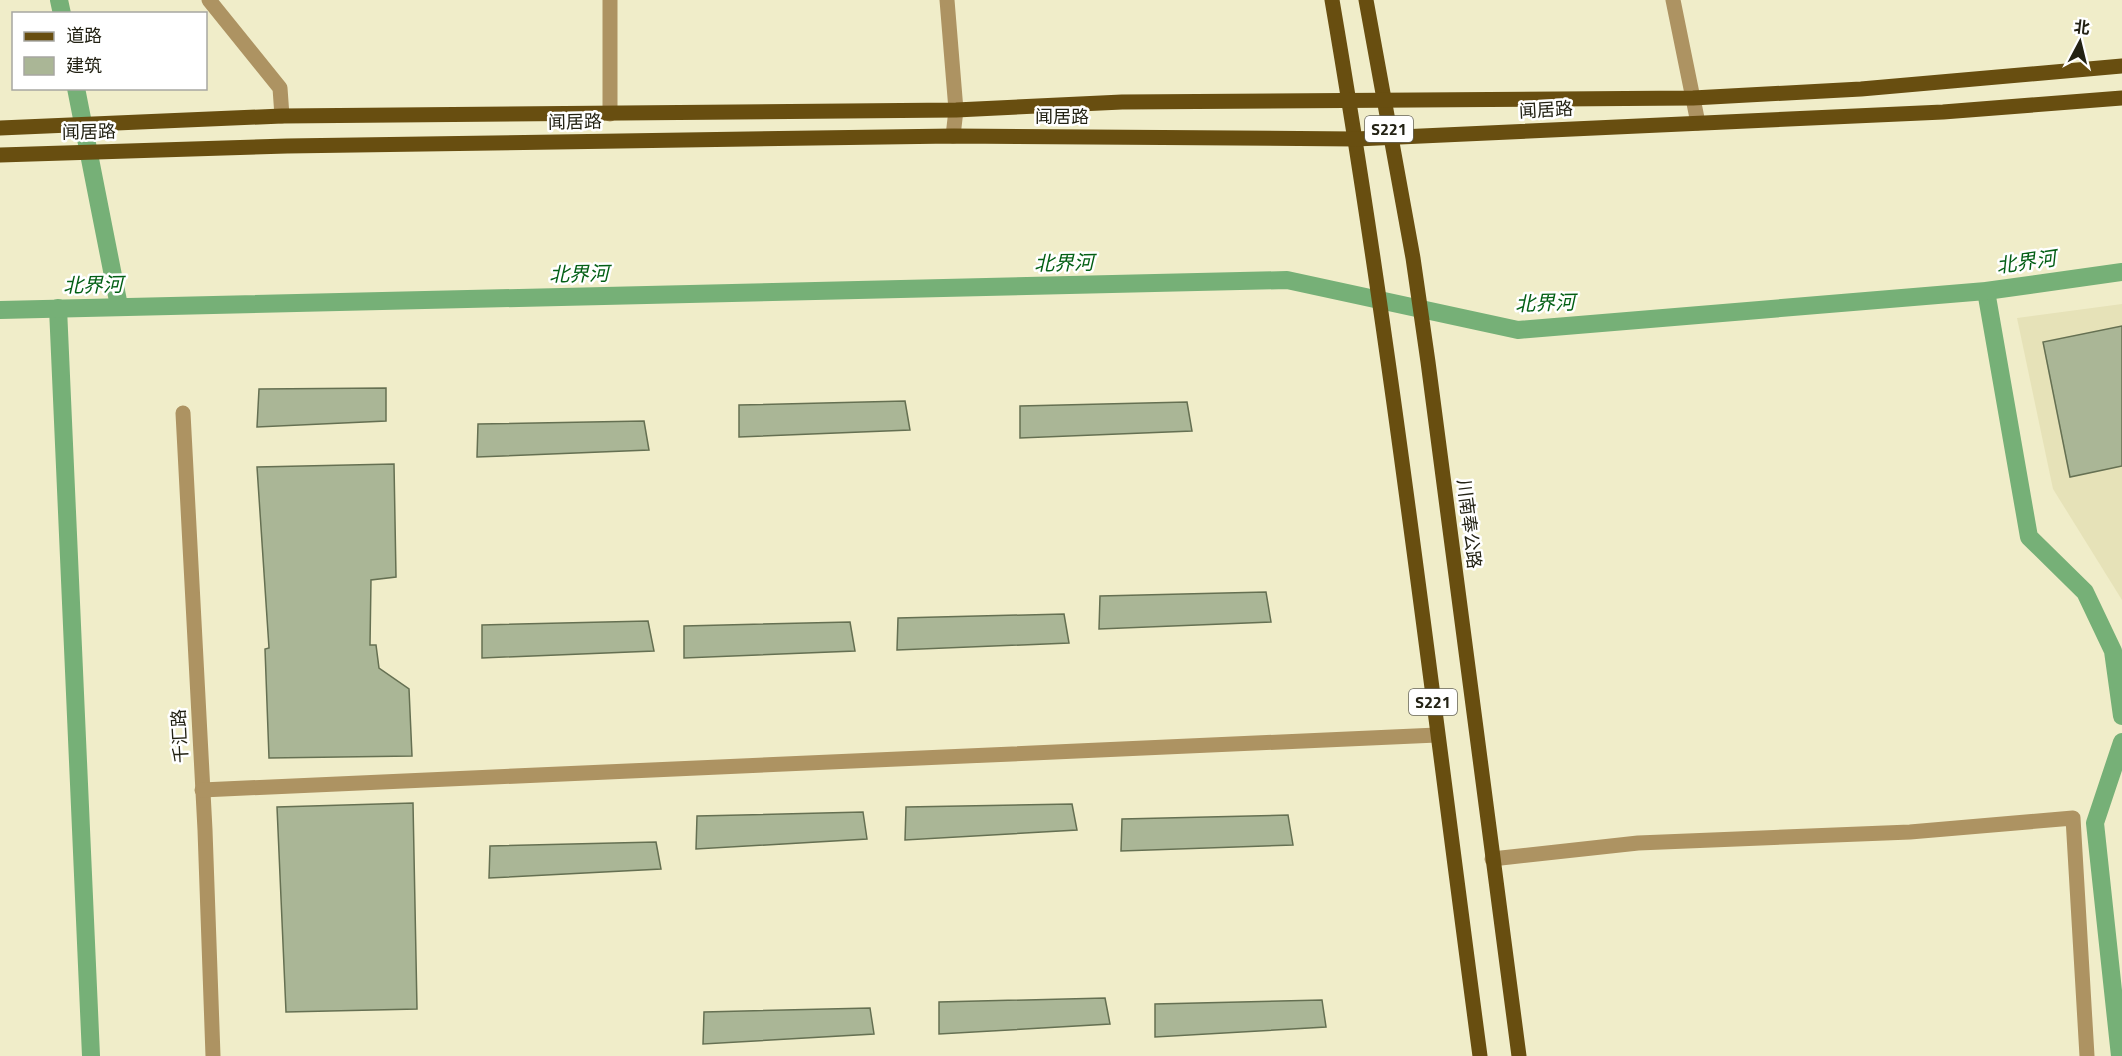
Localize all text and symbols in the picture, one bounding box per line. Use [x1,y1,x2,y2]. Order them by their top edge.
legend [12,12,207,90]
north arrow [2050,12,2110,72]
text: 北 [2072,14,2091,40]
text: 道路 [66,22,102,49]
text: 建筑 [66,52,102,79]
street label: 闻居路 [1518,95,1574,124]
street label: 闻居路 [1035,103,1089,130]
street label: 闻居路 [548,108,602,135]
road number: S221 [1365,116,1413,142]
street label: 闻居路 [62,118,116,145]
water label: 北界河 [1994,241,2062,281]
water label: 北界河 [1034,246,1098,279]
water label: 北界河 [549,257,613,290]
water label: 北界河 [63,268,127,301]
water label: 北界河 [1514,286,1580,319]
street label: 川南奉公路 [1451,478,1488,570]
road number: S221 [1409,689,1457,715]
street label: 千汇路 [165,708,194,764]

